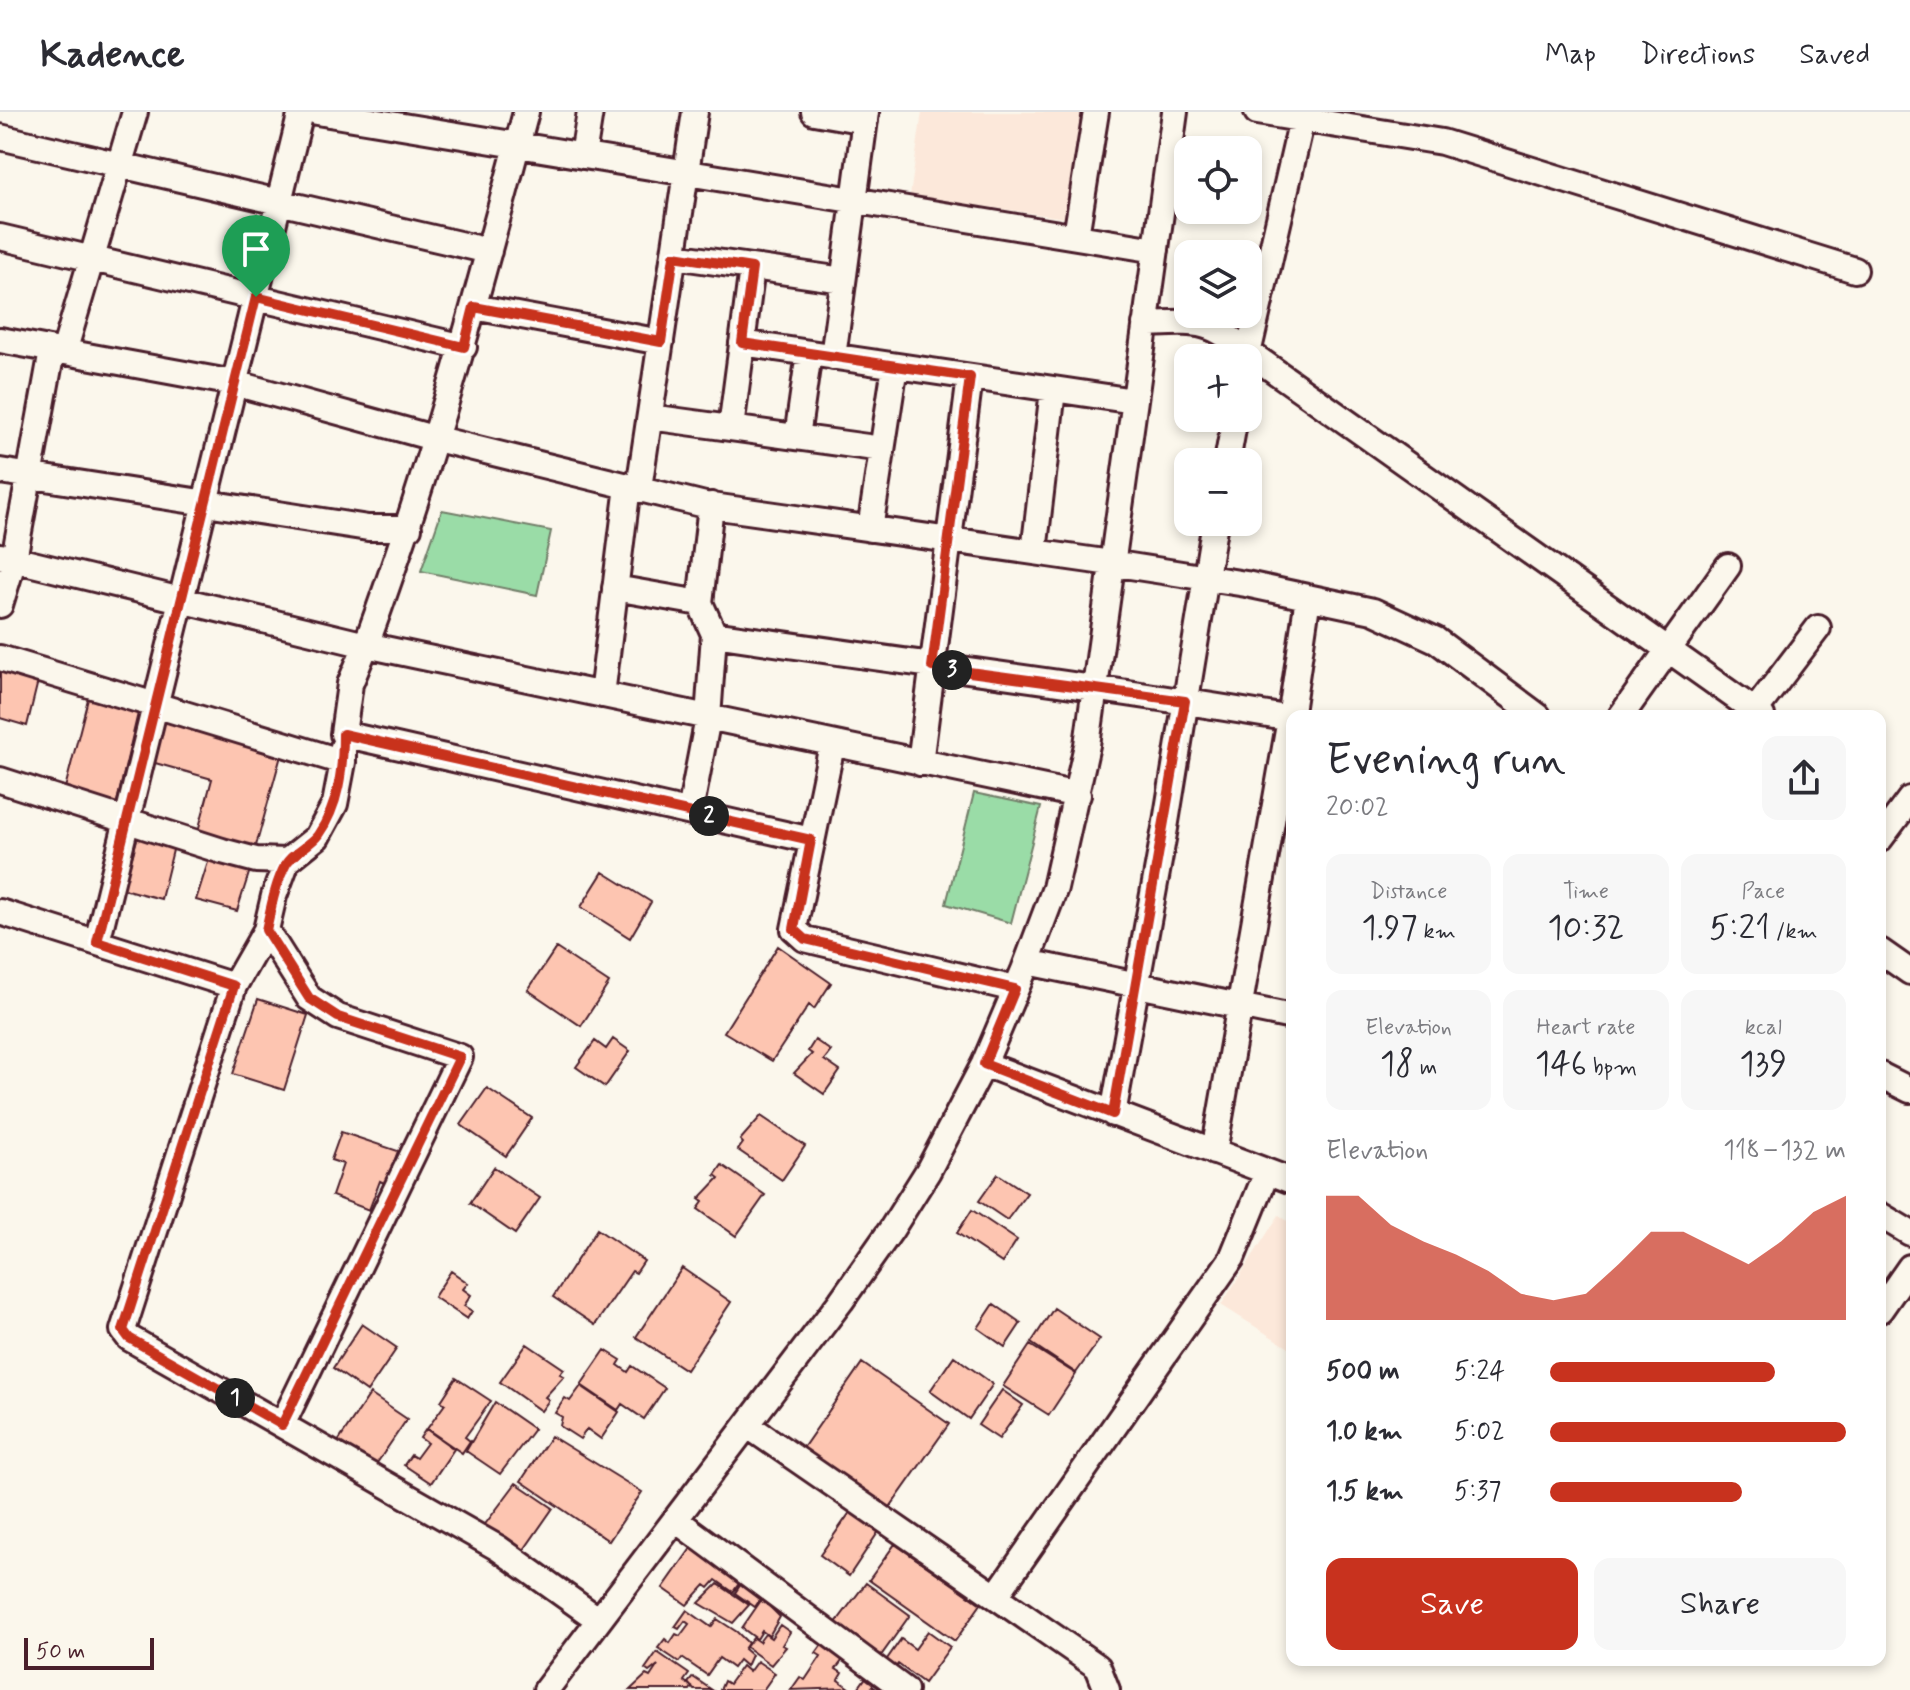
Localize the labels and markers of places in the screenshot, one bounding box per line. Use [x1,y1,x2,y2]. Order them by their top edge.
pin [222,215,290,297]
pin: 3 [932,650,972,690]
pin: 2 [689,796,729,836]
pin: 1 [215,1378,255,1418]

